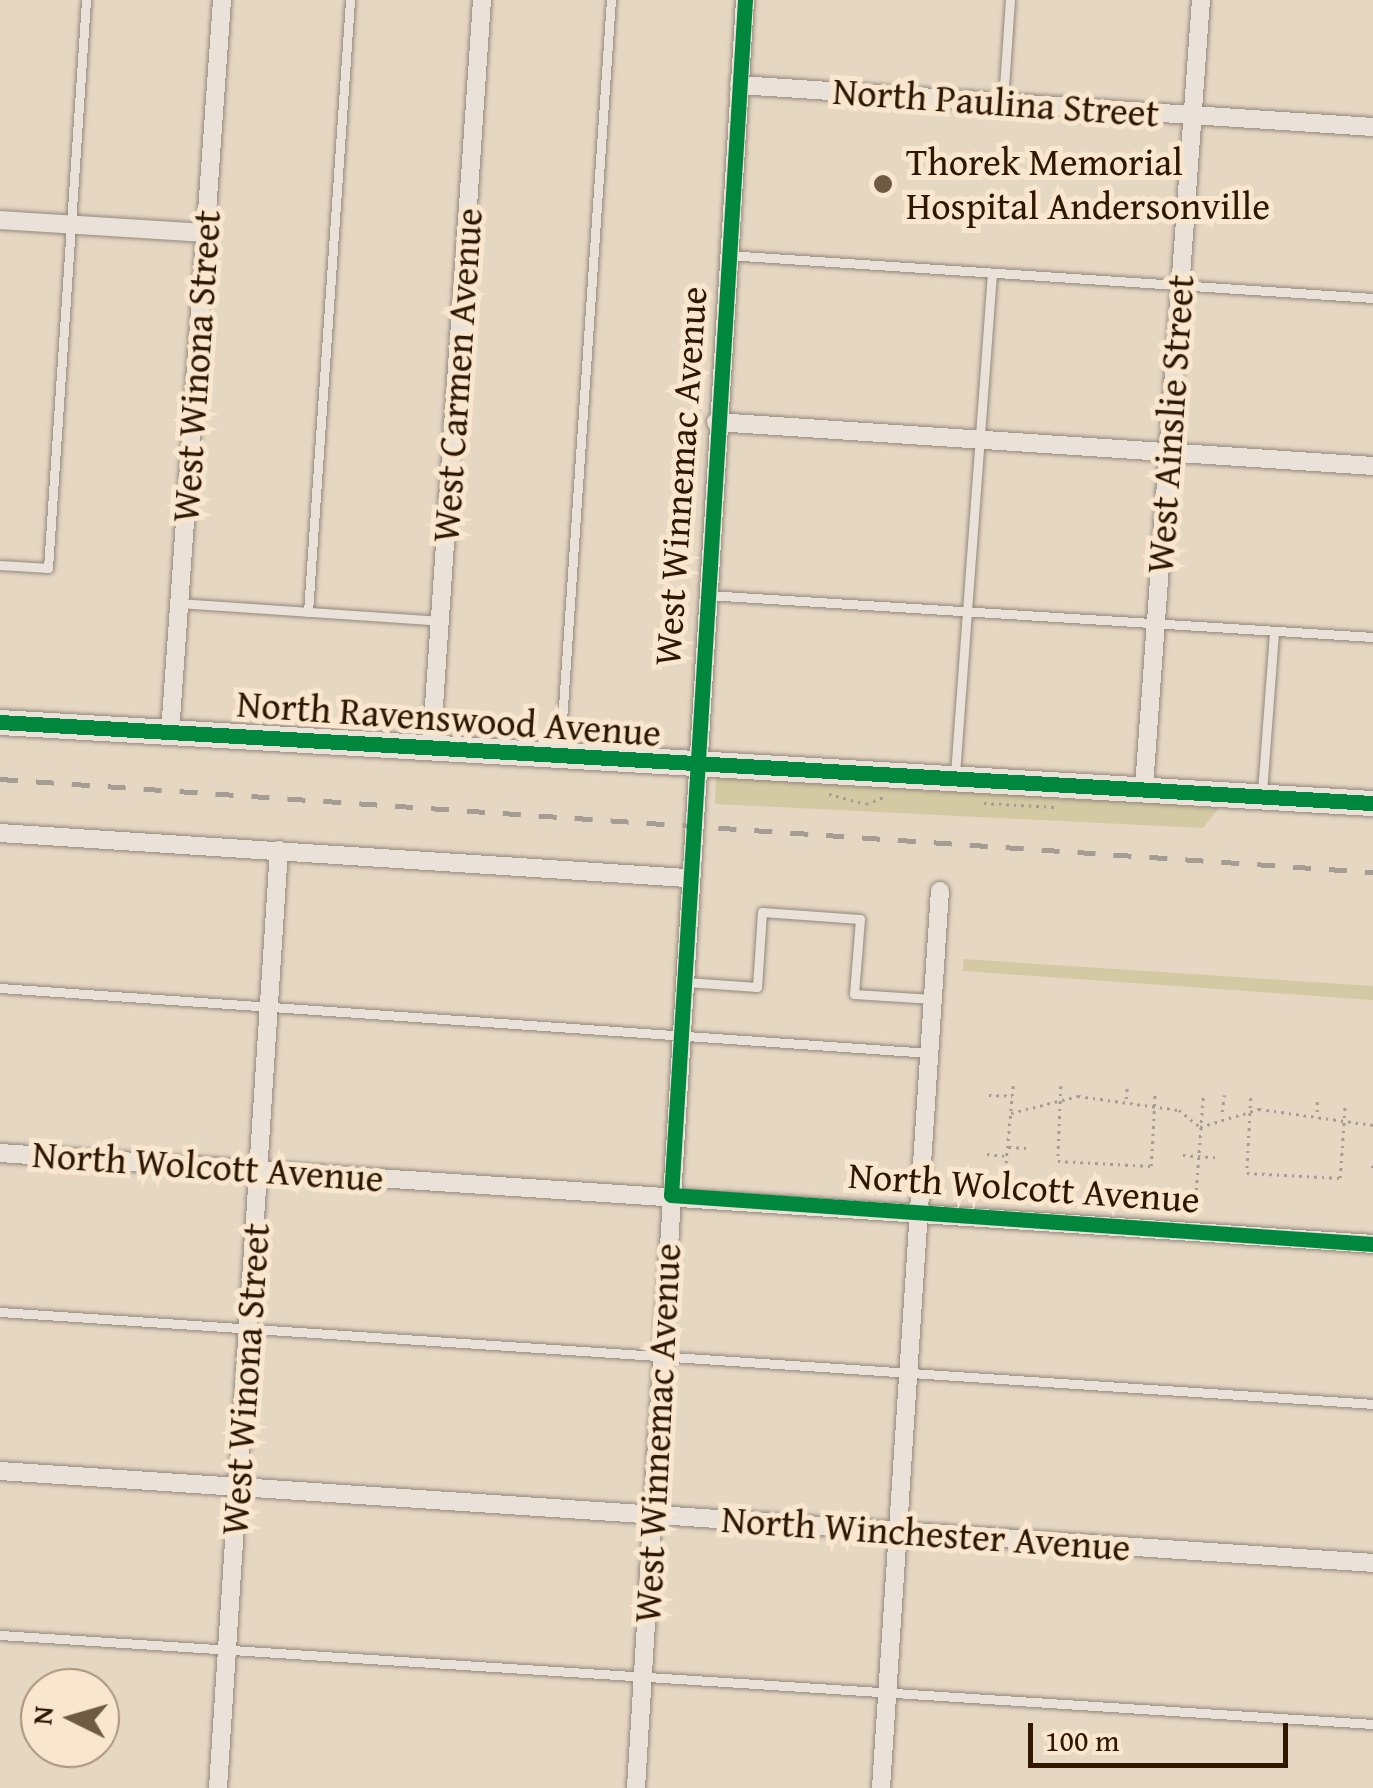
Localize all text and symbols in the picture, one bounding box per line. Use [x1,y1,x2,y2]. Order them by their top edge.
street label: North Paulina Street [831,68,1161,136]
place label: Thorek Memorial Hospital Andersonville [906,139,1270,228]
marker: Thorek Memorial Hospital Andersonville [870,171,896,197]
street label: West Carmen Avenue [423,206,491,544]
street label: West Winona Street [162,208,230,524]
street label: West Ainslie Street [1137,273,1203,575]
street label: West Winnemac Avenue [644,285,716,667]
street label: North Ravenswood Avenue [235,680,663,756]
street label: North Wolcott Avenue [31,1131,385,1201]
street label: North Wolcott Avenue [847,1152,1201,1222]
street label: West Winona Street [211,1221,279,1537]
street label: West Winnemac Avenue [624,1242,690,1624]
street label: North Winchester Avenue [720,1496,1132,1570]
north arrow [20,1668,120,1768]
scale bar [1033,1703,1293,1765]
text: N [20,1704,63,1727]
text: 100 m [1045,1718,1119,1762]

